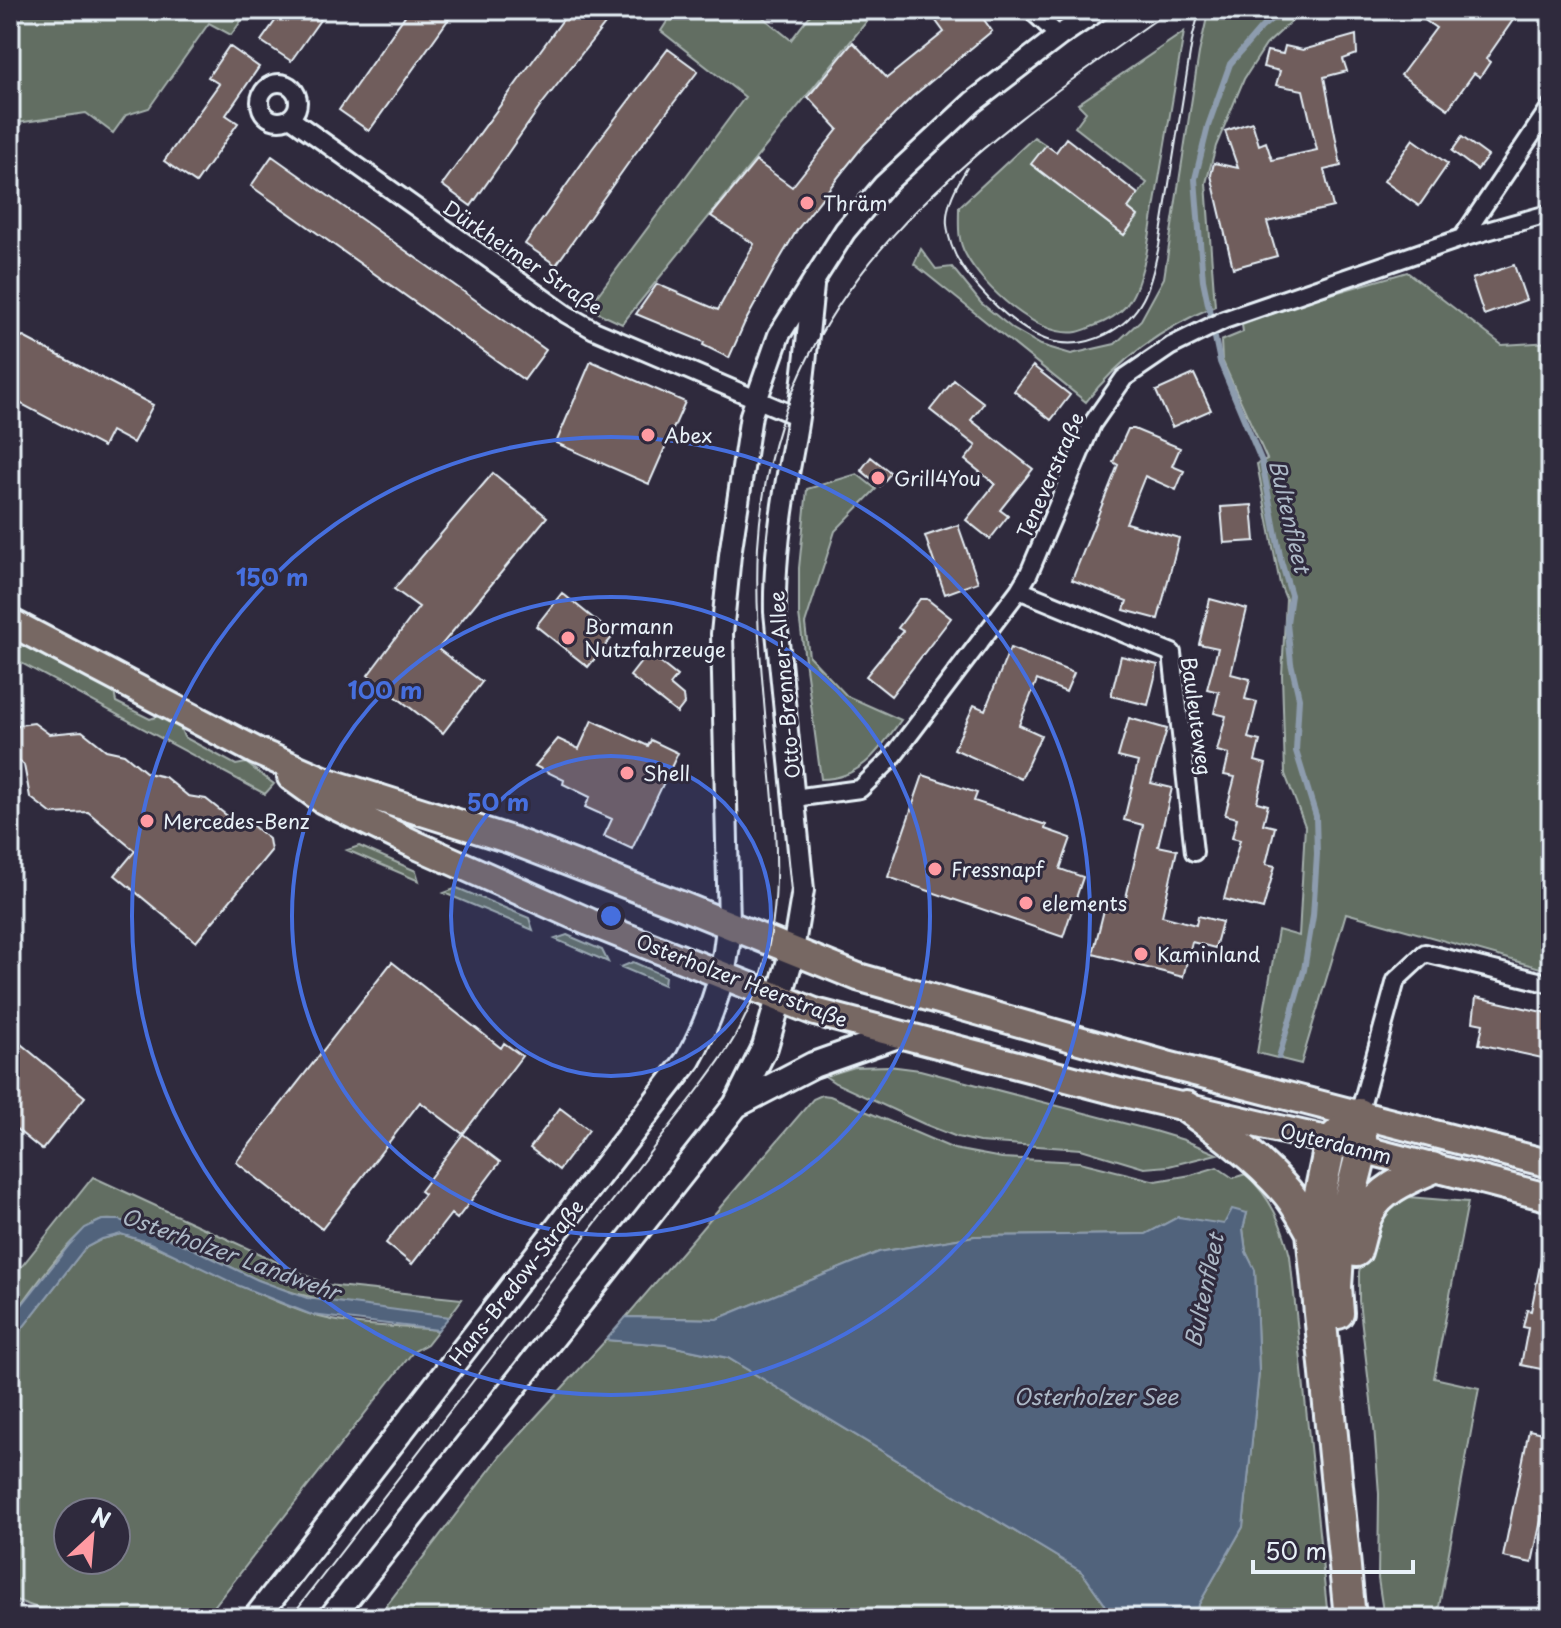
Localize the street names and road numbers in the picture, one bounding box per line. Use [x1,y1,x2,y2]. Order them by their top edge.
street label: Dürkheimer Straße [437,192,609,322]
street label: Teneverstraße [1009,407,1091,543]
street label: Otto-Brenner-Allee [761,590,807,780]
street label: Bauleuteweg [1174,655,1220,777]
street label: Osterholzer Heerstraße [632,926,852,1034]
street label: Oyterdamm [1277,1115,1395,1171]
street label: Hans-Bredow-Straße [441,1192,591,1372]

